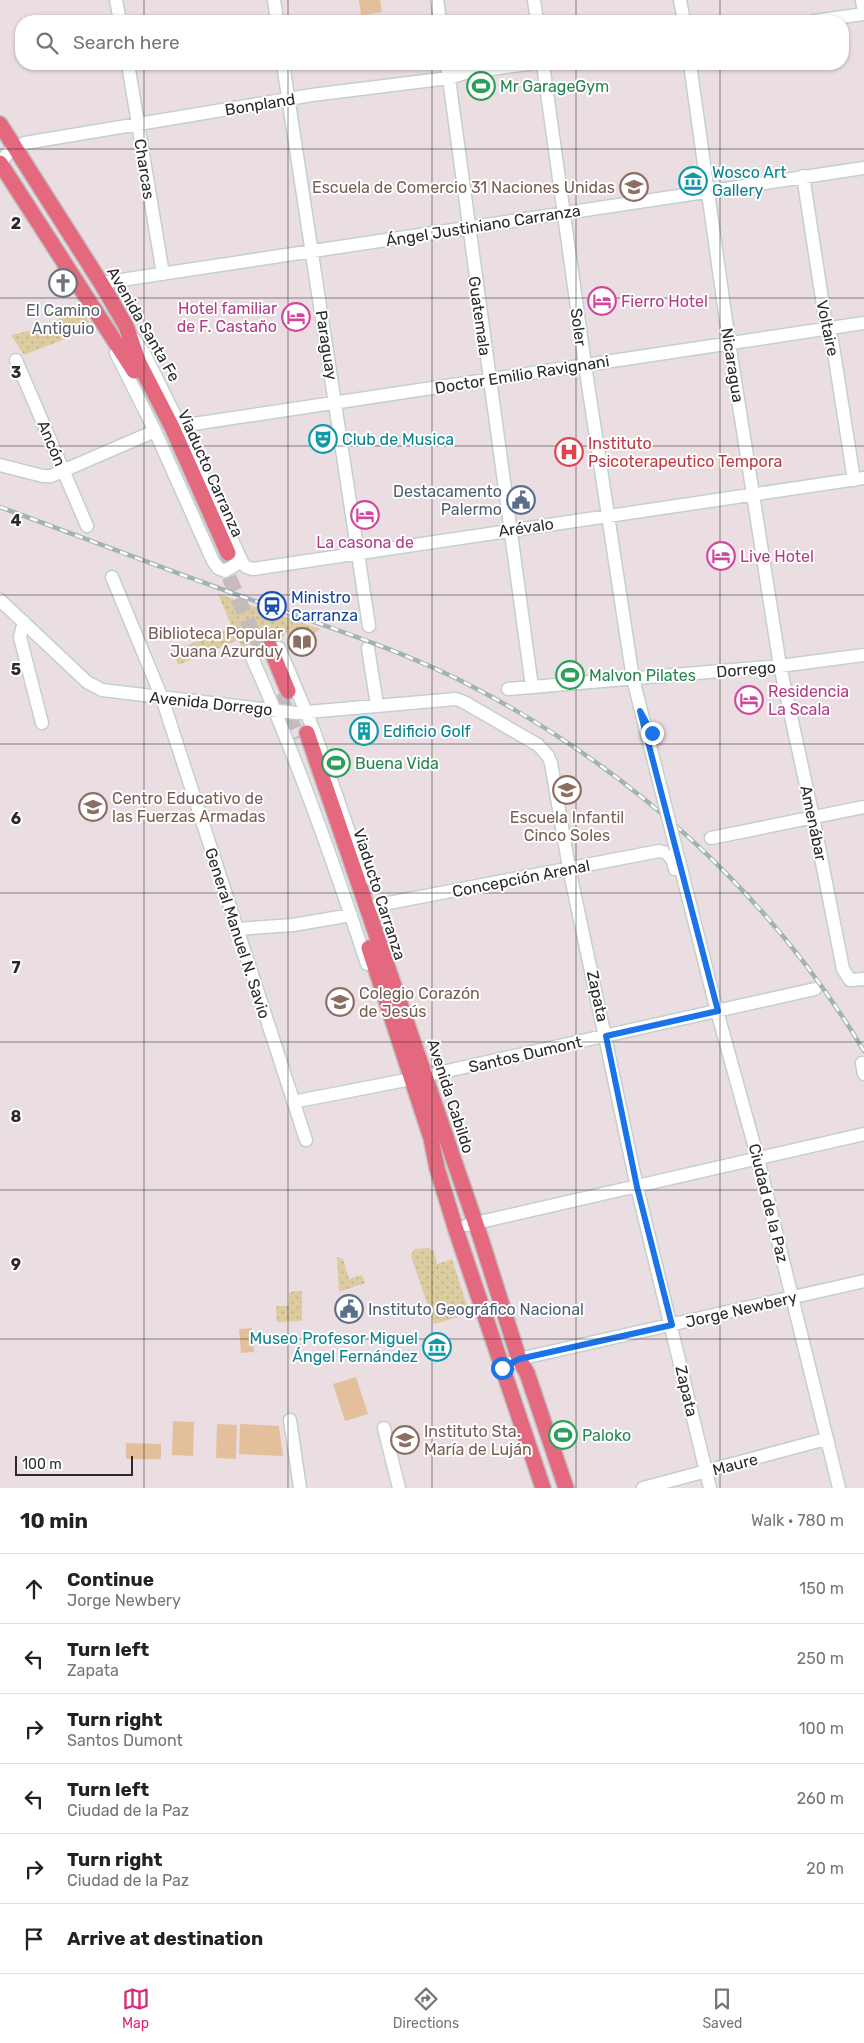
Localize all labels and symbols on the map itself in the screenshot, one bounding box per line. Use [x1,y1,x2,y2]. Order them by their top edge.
sports icon: Mr GarageGym [466,71,496,101]
place label: Mr GarageGym [500,77,609,96]
street label: Bonpland [224,90,297,119]
street label: Charcas [130,137,159,201]
place label: Wosco Art Gallery [712,163,786,200]
museum icon: Wosco Art Gallery [678,166,708,196]
school or university icon: Escuela de Comercio 31 Naciones Unidas [619,172,649,202]
place label: Escuela de Comercio 31 Naciones Unidas [312,178,615,197]
street label: Ángel Justiniano Carranza [384,201,582,250]
text: 2 [11,214,21,233]
street label: Avenida Santa Fe [103,264,184,385]
church icon: El Camino Antiguio [48,268,78,298]
street label: Guatemala [465,275,494,357]
hotel icon: Fierro Hotel [587,286,617,316]
place label: Fierro Hotel [621,292,708,311]
street label: Voltaire [812,298,843,358]
place label: Hotel familiar de F. Castaño [177,299,277,336]
place label: El Camino Antiguio [26,301,100,338]
hotel icon: Hotel familiar de F. Castaño [281,302,311,332]
street label: Soler [566,307,591,347]
street label: Paraguay [312,309,341,381]
street label: Nicaragua [717,326,748,404]
street label: Doctor Emilio Ravignani [434,351,611,398]
text: 3 [11,363,21,382]
street label: Viaducto Carranza [174,407,247,540]
street label: Ancón [33,417,70,469]
theatre icon: Club de Musica [308,424,338,454]
place label: Club de Musica [342,430,454,449]
place label: Instituto Psicoterapeutico Tempora [588,434,782,471]
hospital icon: Instituto Psicoterapeutico Tempora [554,437,584,467]
place label: Destacamento Palermo [393,482,502,519]
public building icon: Destacamento Palermo [506,485,536,515]
hotel icon: La casona de [350,500,380,530]
text: 4 [11,511,22,530]
street label: Arévalo [497,514,555,541]
place label: La casona de [316,533,414,552]
hotel icon: Live Hotel [706,541,736,571]
place label: Live Hotel [740,547,814,566]
place label: Ministro Carranza [291,588,358,625]
station icon: Ministro Carranza [257,591,287,621]
place label: Biblioteca Popular Juana Azurduy [148,624,283,661]
library icon: Biblioteca Popular Juana Azurduy [287,627,317,657]
street label: Dorrego [715,657,777,682]
text: 5 [11,660,21,679]
sports icon: Malvon Pilates [555,660,585,690]
place label: Malvon Pilates [589,666,696,685]
place label: Residencia La Scala [768,682,849,719]
hotel icon: Residencia La Scala [734,685,764,715]
street label: Avenida Dorrego [149,688,273,719]
building icon: Edificio Golf [349,716,379,746]
place label: Edificio Golf [383,722,472,741]
route end [641,722,664,745]
sports icon: Buena Vida [321,748,351,778]
place label: Buena Vida [355,754,439,773]
school or university icon: Escuela Infantil Cinco Soles [552,775,582,805]
street label: Amenábar [796,784,831,863]
place label: Centro Educativo de las Fuerzas Armadas [112,789,266,826]
school or university icon: Centro Educativo de las Fuerzas Armadas [78,792,108,822]
place label: Escuela Infantil Cinco Soles [510,808,624,845]
text: 6 [11,809,21,828]
street label: Viaducto Carranza [349,826,410,962]
street label: General Manuel N. Savio [201,845,274,1021]
street label: Concepción Arenal [451,856,592,901]
text: 7 [11,958,21,977]
street label: Zapata [583,969,612,1023]
place label: Colegio Corazón de Jesús [359,984,480,1021]
school or university icon: Colegio Corazón de Jesús [325,987,355,1017]
street label: Santos Dumont [467,1032,584,1077]
street label: Avenida Cabildo [423,1037,478,1156]
text: 8 [11,1107,22,1126]
street label: Ciudad de la Paz [745,1142,793,1265]
text: 9 [11,1255,21,1274]
street label: Jorge Newbery [684,1287,799,1332]
public building icon: Instituto Geográfico Nacional [334,1294,364,1324]
place label: Instituto Geográfico Nacional [368,1300,584,1319]
place label: Museo Profesor Miguel Ángel Fernández [250,1329,418,1366]
museum icon: Museo Profesor Miguel Ángel Fernández [422,1332,452,1362]
route start [491,1357,514,1380]
street label: Zapata [671,1364,702,1418]
sports icon: Paloko [548,1420,578,1450]
place label: Instituto Sta. María de Luján [424,1422,532,1459]
school or university icon: Instituto Sta. María de Luján [390,1425,420,1455]
place label: Paloko [582,1426,631,1445]
street label: Maure [710,1449,760,1480]
scale bar [15,1453,132,1476]

